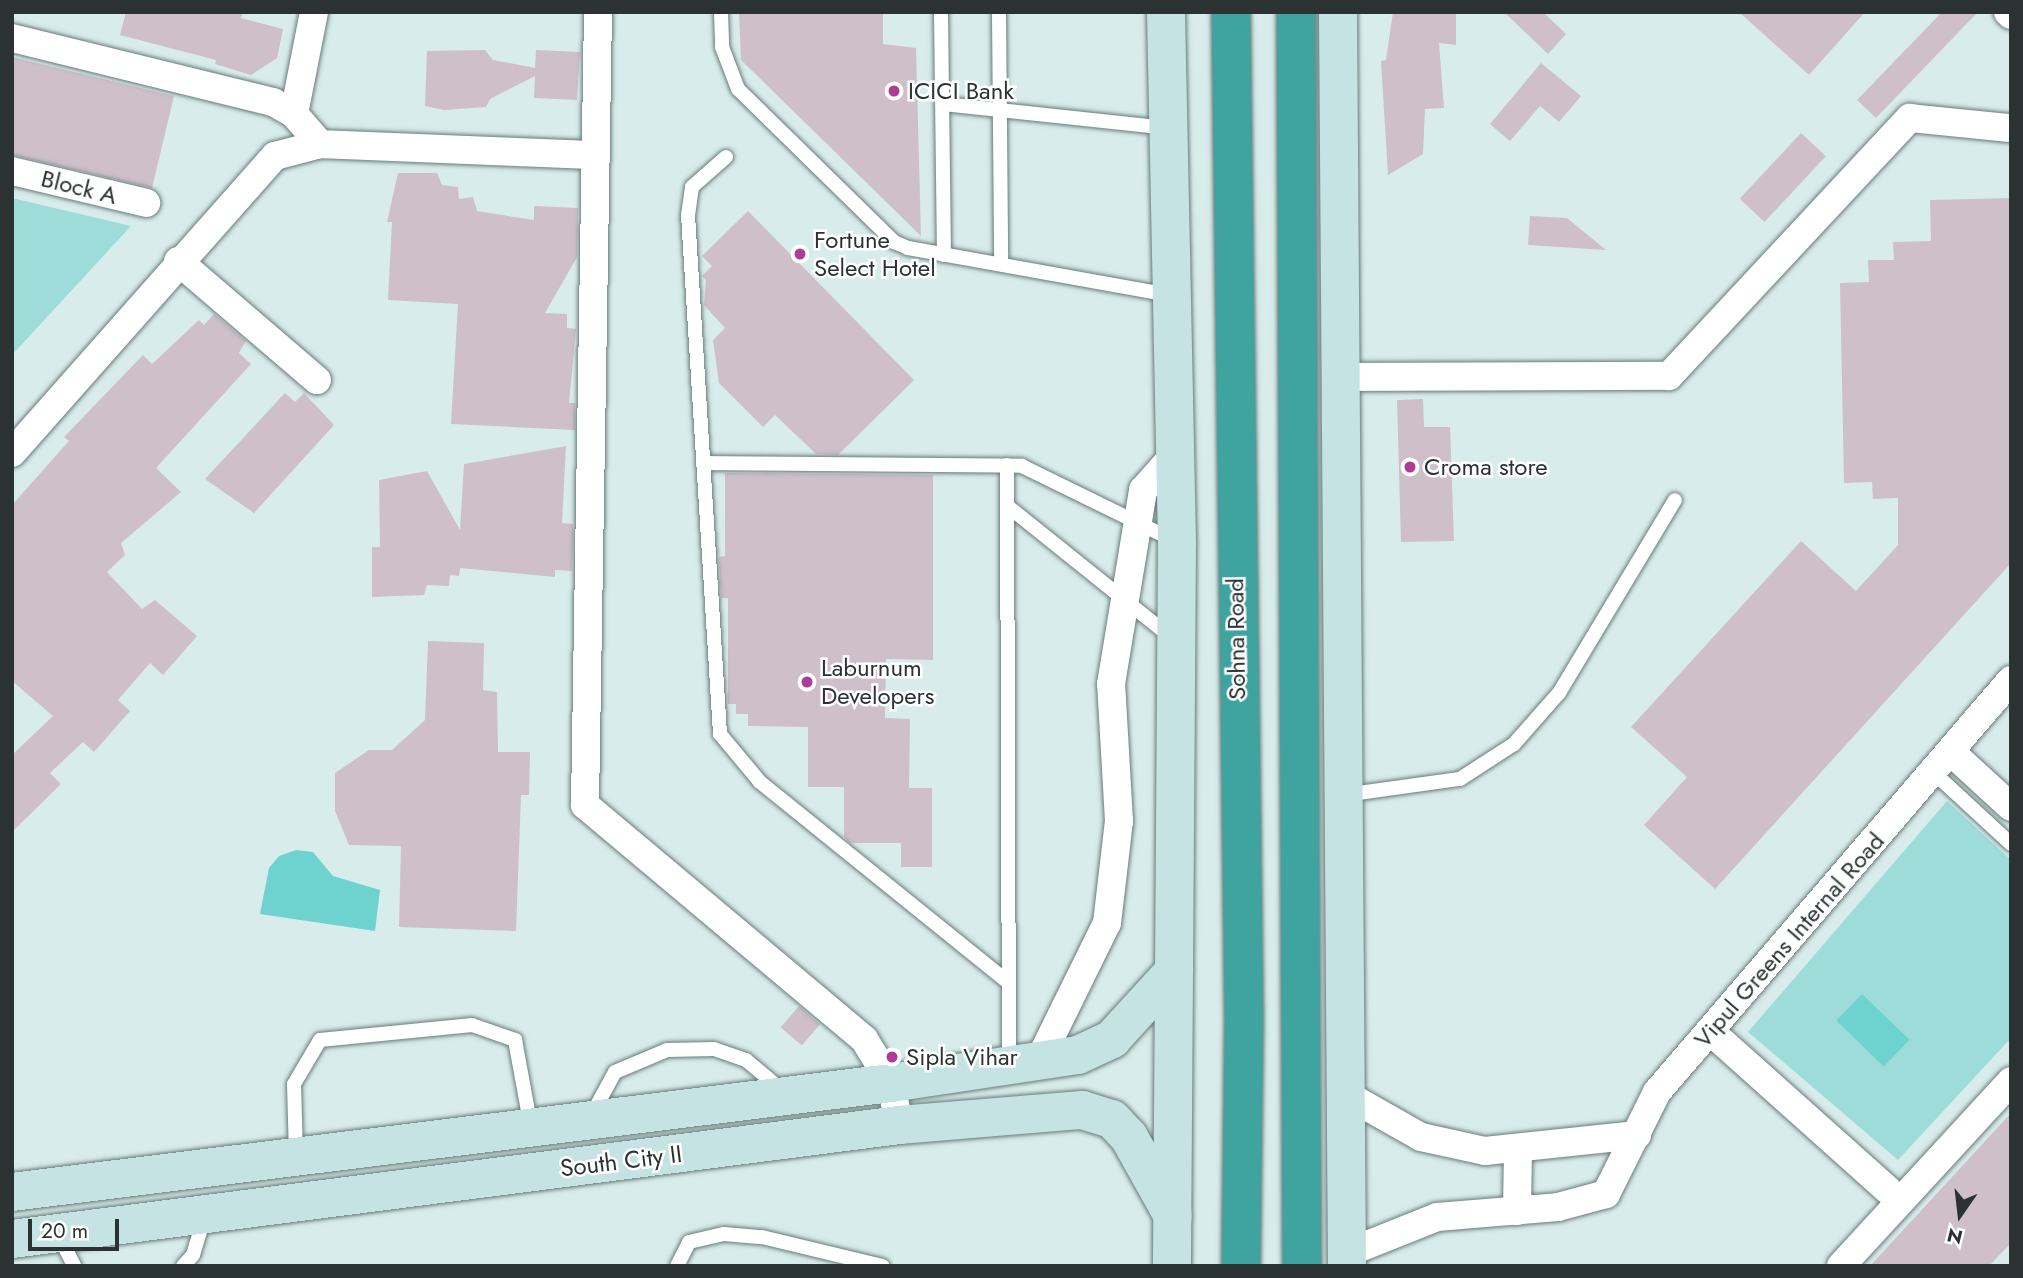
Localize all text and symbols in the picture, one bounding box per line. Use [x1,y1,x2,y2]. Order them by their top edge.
place label: ICICI Bank [908,77,1014,105]
marker: ICICI Bank [886,83,902,99]
street label: Block A [38,164,120,210]
place label: Fortune Select Hotel [814,226,936,282]
marker: Fortune Select Hotel [792,246,808,262]
place label: Croma store [1424,453,1548,481]
marker: Croma store [1402,459,1418,475]
street label: Sohna Road [1221,578,1251,700]
place label: Laburnum Developers [821,654,934,710]
marker: Laburnum Developers [799,674,815,690]
street label: Vipul Greens Internal Road [1688,827,1890,1053]
place label: Sipla Vihar [906,1043,1018,1071]
marker: Sipla Vihar [884,1049,900,1065]
street label: South City II [559,1139,683,1183]
north arrow [1925,1180,1995,1250]
scale bar [32,1204,122,1248]
text: 20 m [41,1216,88,1246]
text: N [1944,1221,1965,1251]

